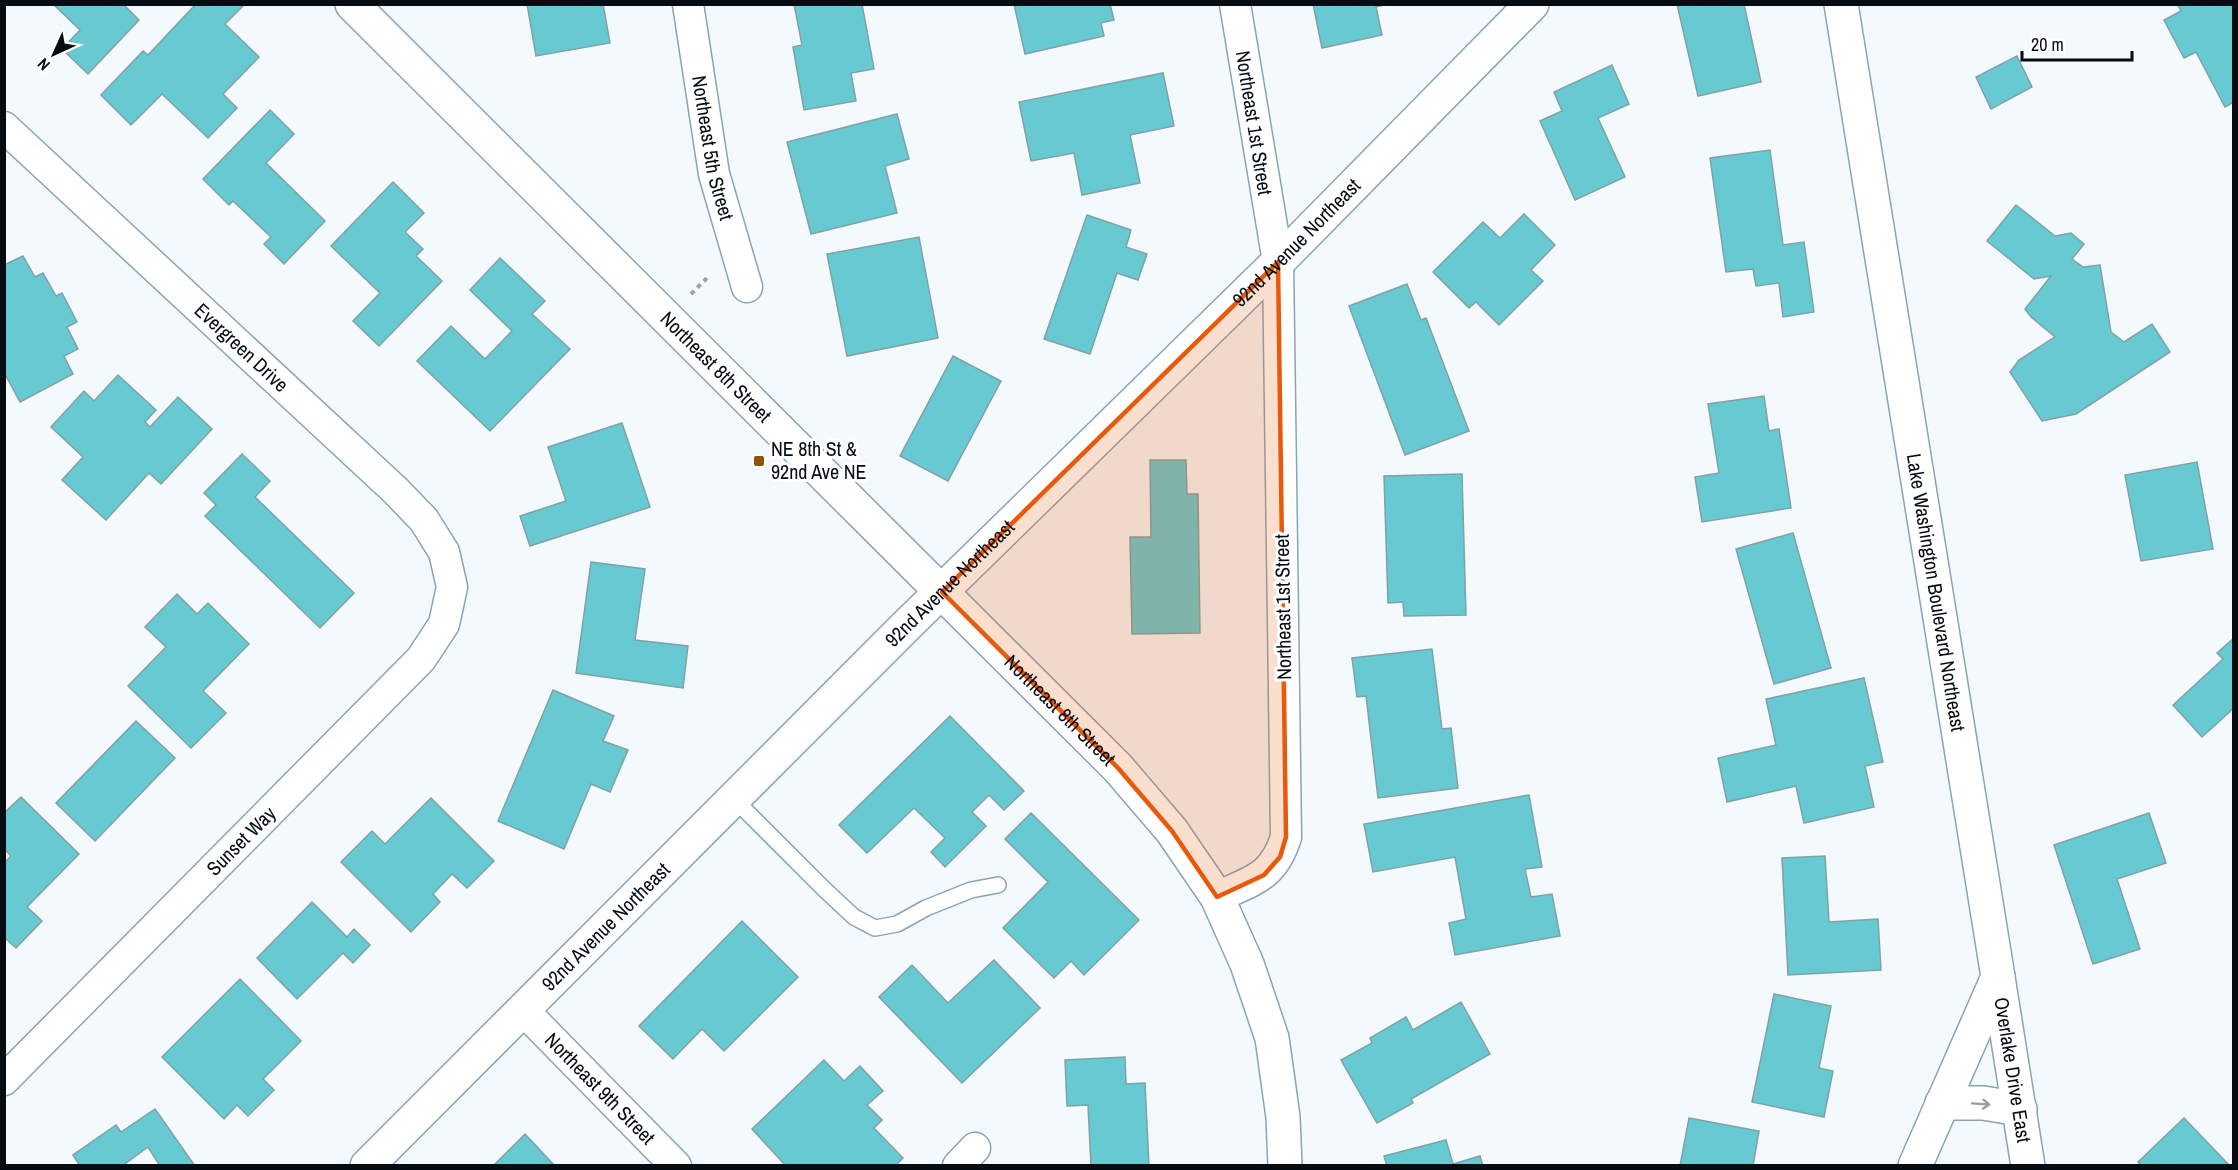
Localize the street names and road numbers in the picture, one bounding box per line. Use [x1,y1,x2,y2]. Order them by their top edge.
street label: Northeast 1st Street [1230,49,1279,197]
street label: Northeast 5th Street [686,74,741,224]
street label: 92nd Avenue Northeast [1226,172,1366,313]
street label: Evergreen Drive [189,297,295,398]
street label: Northeast 8th Street [655,305,778,428]
street label: Lake Washington Boulevard Northeast [1901,451,1972,734]
street label: 92nd Avenue Northeast [879,513,1020,653]
street label: Northeast 1st Street [1268,533,1297,680]
street label: Northeast 8th Street [999,648,1122,772]
street label: Sunset Way [200,799,282,881]
street label: 92nd Avenue Northeast [535,856,676,997]
street label: Overlake Drive East [1988,995,2038,1145]
street label: Northeast 9th Street [539,1026,662,1150]

